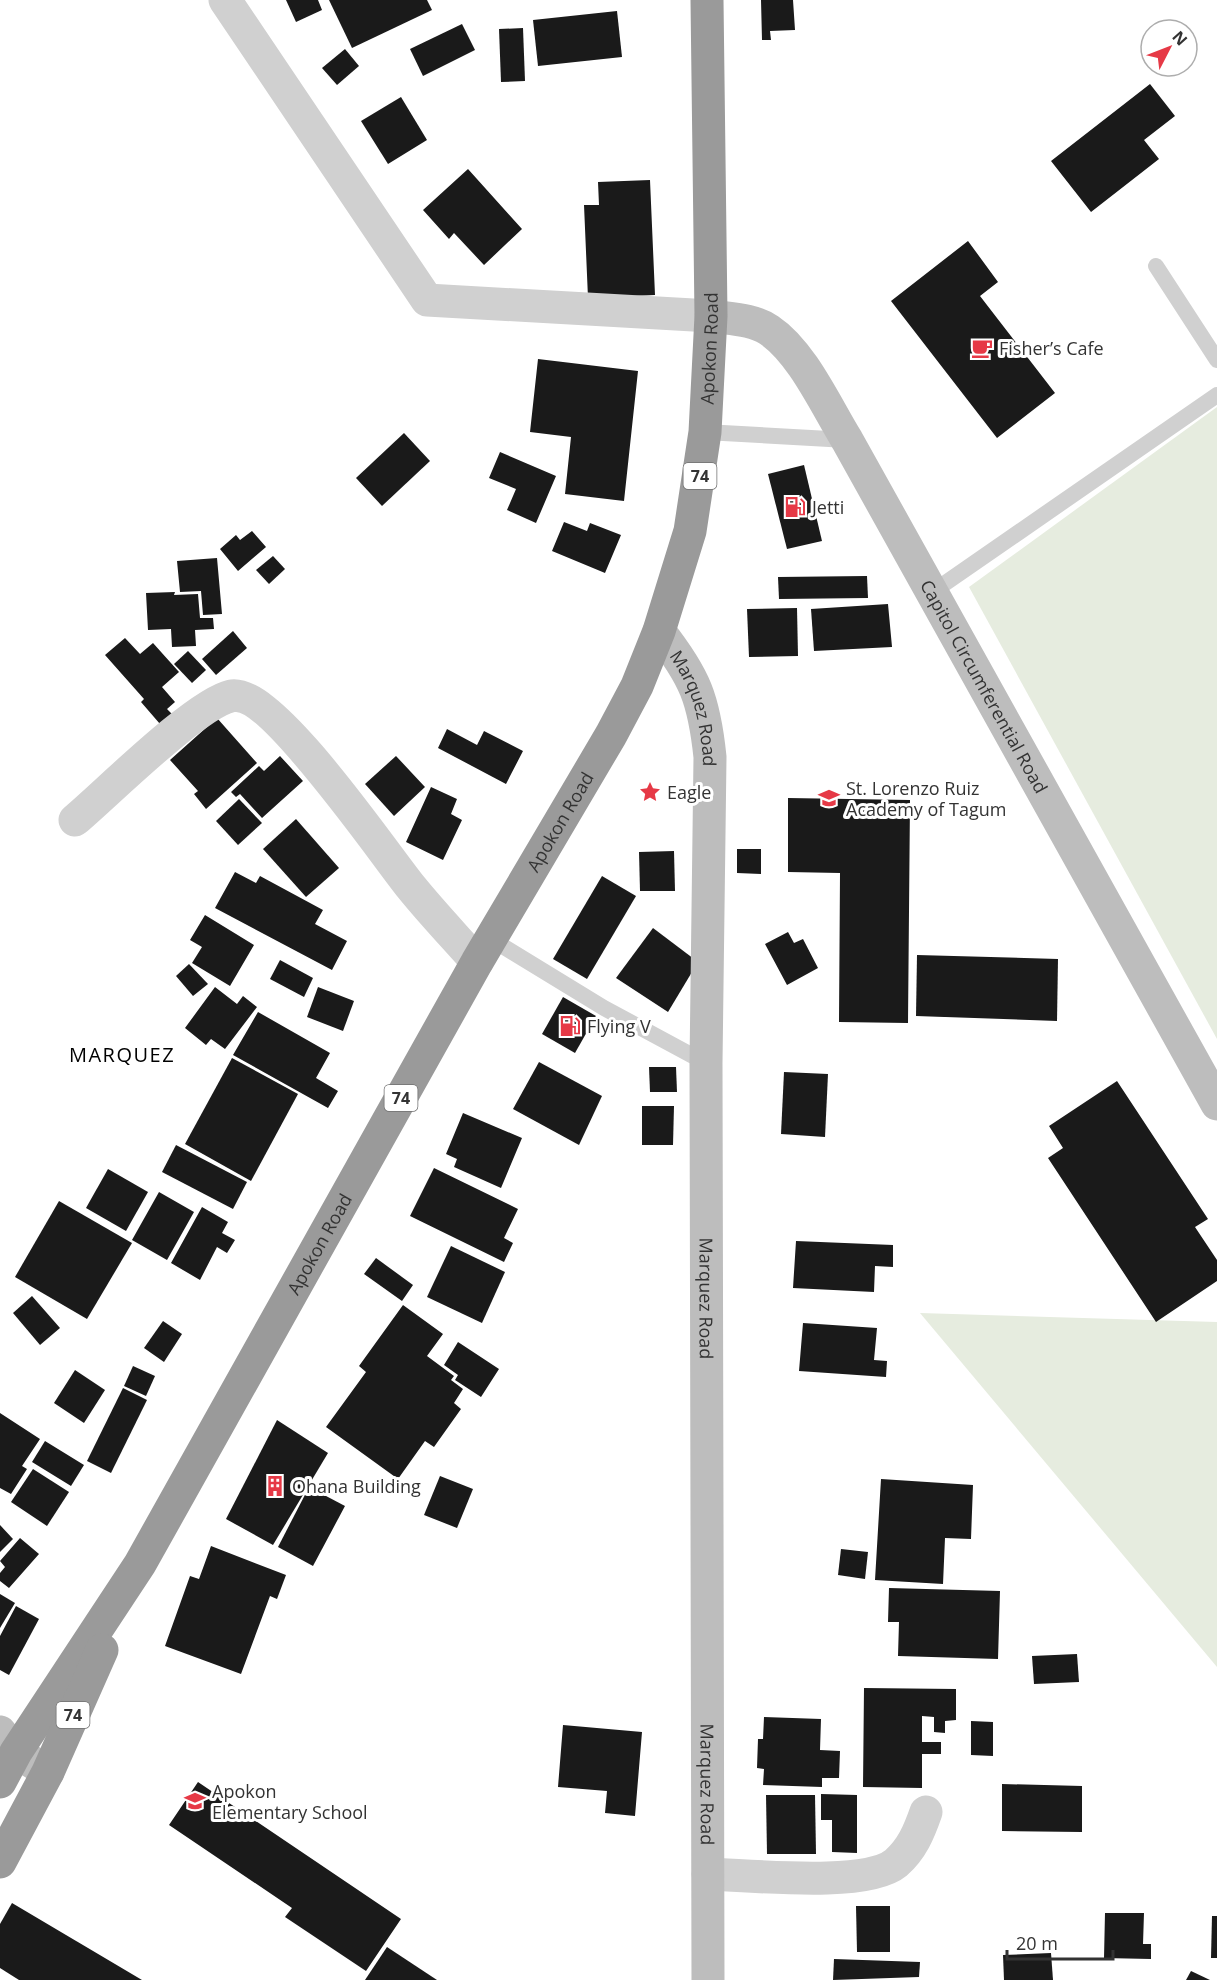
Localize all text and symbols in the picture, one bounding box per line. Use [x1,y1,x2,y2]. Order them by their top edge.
north arrow [1139,18,1199,78]
text: N [1168,26,1193,50]
street label: Apokon Road [694,292,723,405]
cafe icon: Fisher’s Cafe [970,336,994,360]
place label: Fisher’s Cafe [999,336,1104,360]
road number: 74 [684,463,716,489]
fuel station icon: Jetti [783,495,807,519]
place label: Jetti [810,495,844,519]
street label: Capitol Circumferential Road [915,575,1053,797]
street label: Marquez Road [665,645,722,767]
street label: Apokon Road [521,767,599,876]
place label: St. Lorenzo Ruiz Academy of Tagum [846,776,1006,821]
place icon: Eagle [638,780,662,804]
place label: Eagle [667,780,711,804]
school or university icon: St. Lorenzo Ruiz Academy of Tagum [817,786,841,810]
fuel station icon: Flying V [558,1014,582,1038]
place label: Flying V [587,1014,651,1038]
district label: MARQUEZ [69,1041,175,1068]
road number: 74 [384,1085,418,1111]
street label: Apokon Road [281,1189,357,1299]
street label: Marquez Road [694,1238,719,1359]
building icon: Ohana Building [263,1474,287,1498]
place label: Ohana Building [292,1474,421,1498]
road number: 74 [56,1702,90,1728]
street label: Marquez Road [695,1724,720,1845]
place label: Apokon Elementary School [212,1779,368,1824]
school or university icon: Apokon Elementary School [183,1789,207,1813]
scale bar [1007,1923,1114,1961]
text: 20 m [1016,1931,1058,1955]

